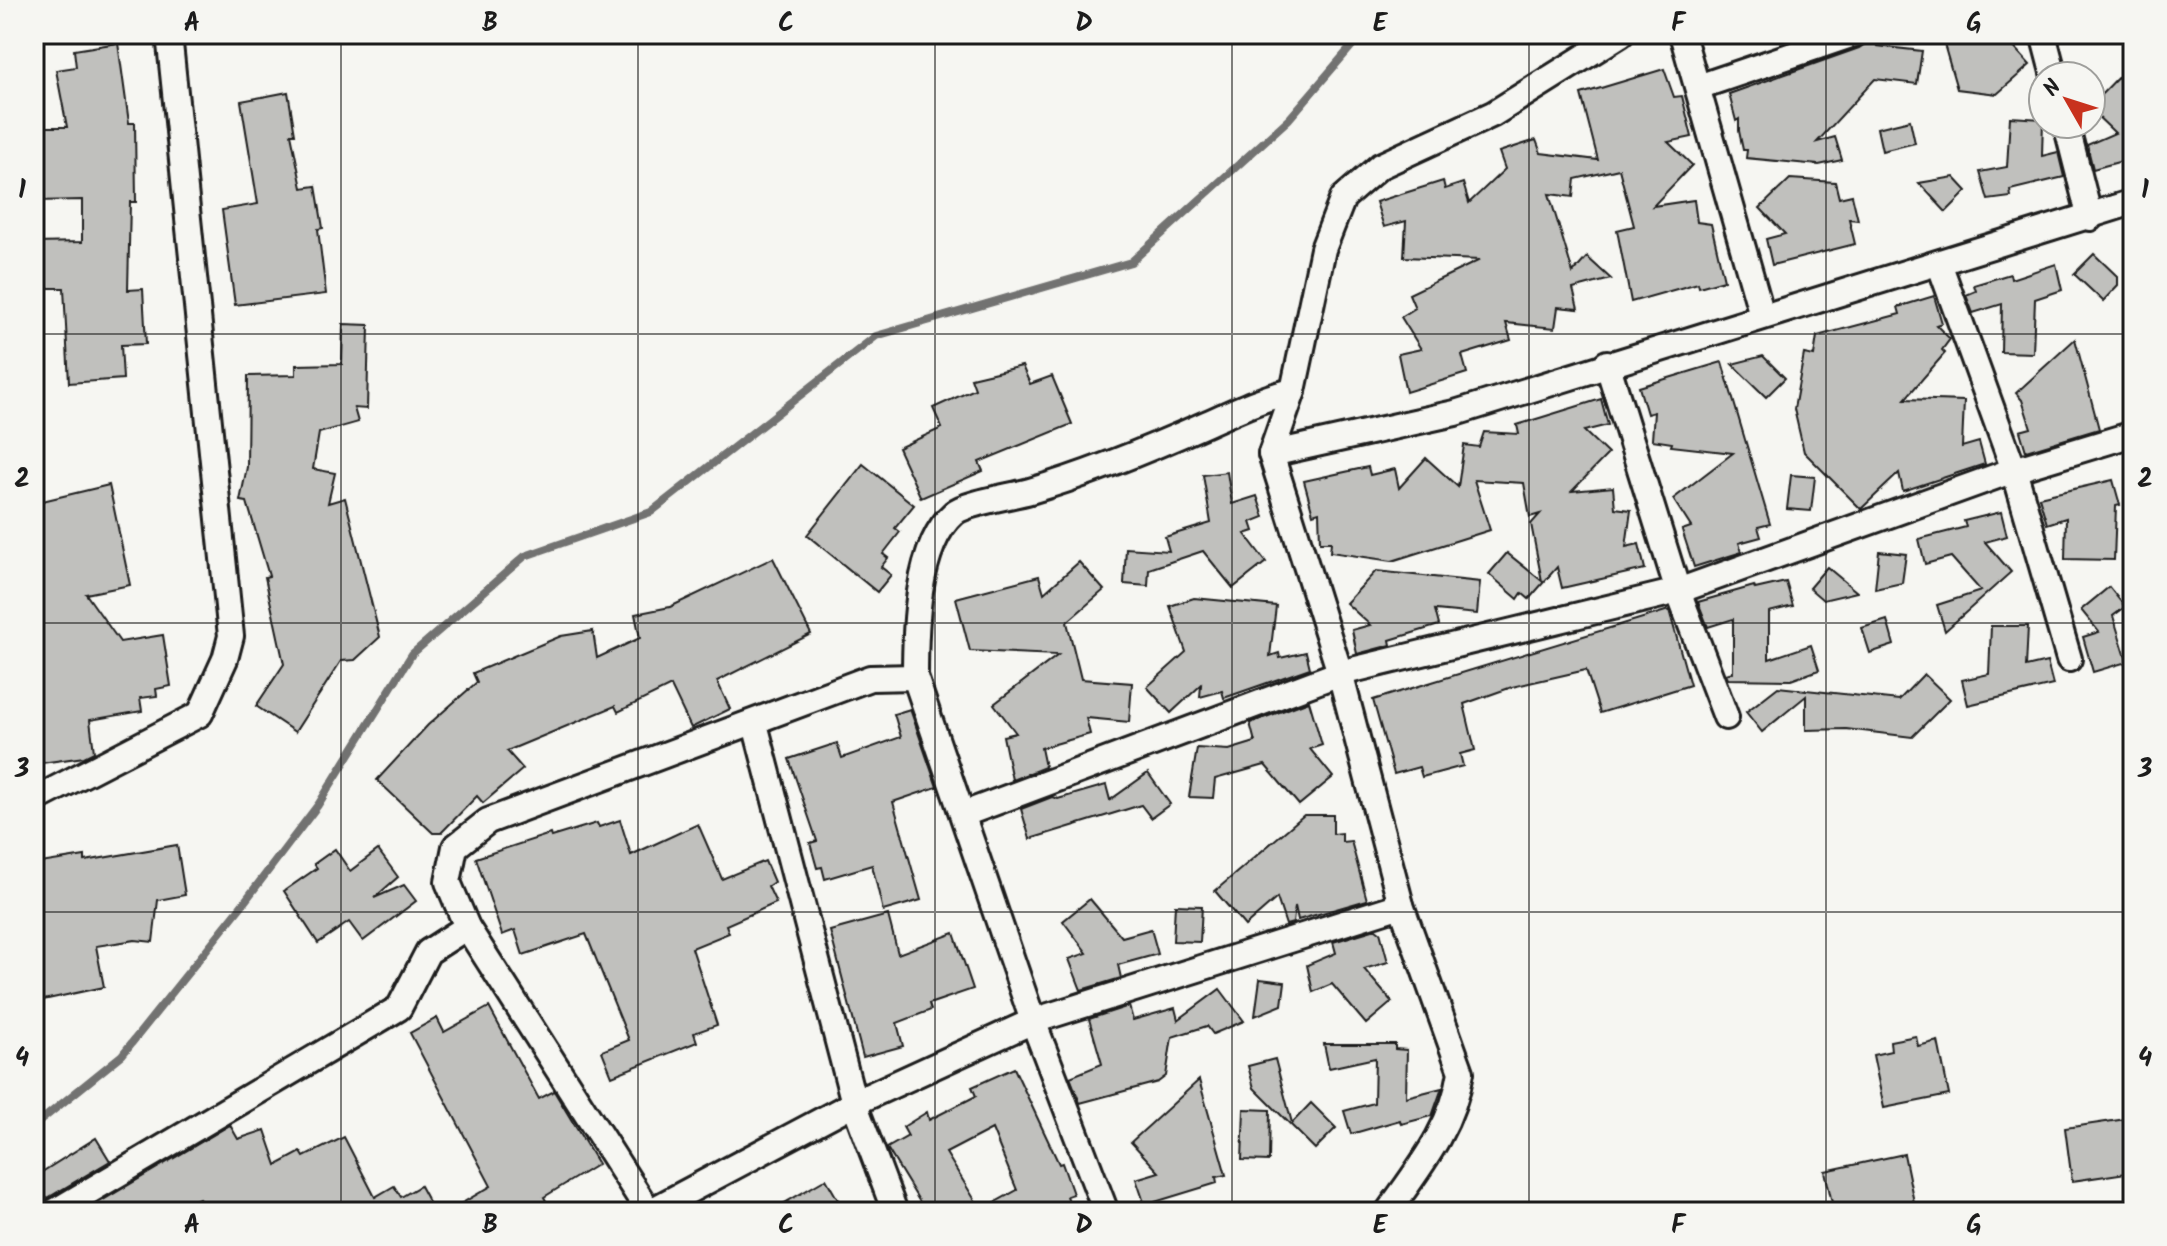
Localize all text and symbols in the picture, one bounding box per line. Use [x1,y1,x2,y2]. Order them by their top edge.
text: A [184,3,200,45]
text: B [482,3,498,45]
text: C [778,3,794,45]
text: D [1075,3,1093,45]
text: E [1373,3,1389,45]
text: F [1671,3,1687,45]
text: G [1966,3,1982,45]
north arrow [2027,60,2107,140]
text: N [2035,72,2071,105]
text: 1 [18,170,26,212]
text: 1 [2141,170,2149,212]
text: 2 [14,459,30,501]
text: 2 [2137,459,2153,501]
text: 3 [14,749,29,791]
text: 3 [2137,749,2152,791]
text: 4 [15,1038,29,1080]
text: 4 [2138,1038,2152,1080]
text: A [184,1205,200,1246]
text: B [482,1205,498,1246]
text: C [778,1205,794,1246]
text: D [1075,1205,1093,1246]
text: E [1373,1205,1389,1246]
text: F [1671,1205,1687,1246]
text: G [1966,1205,1982,1246]

